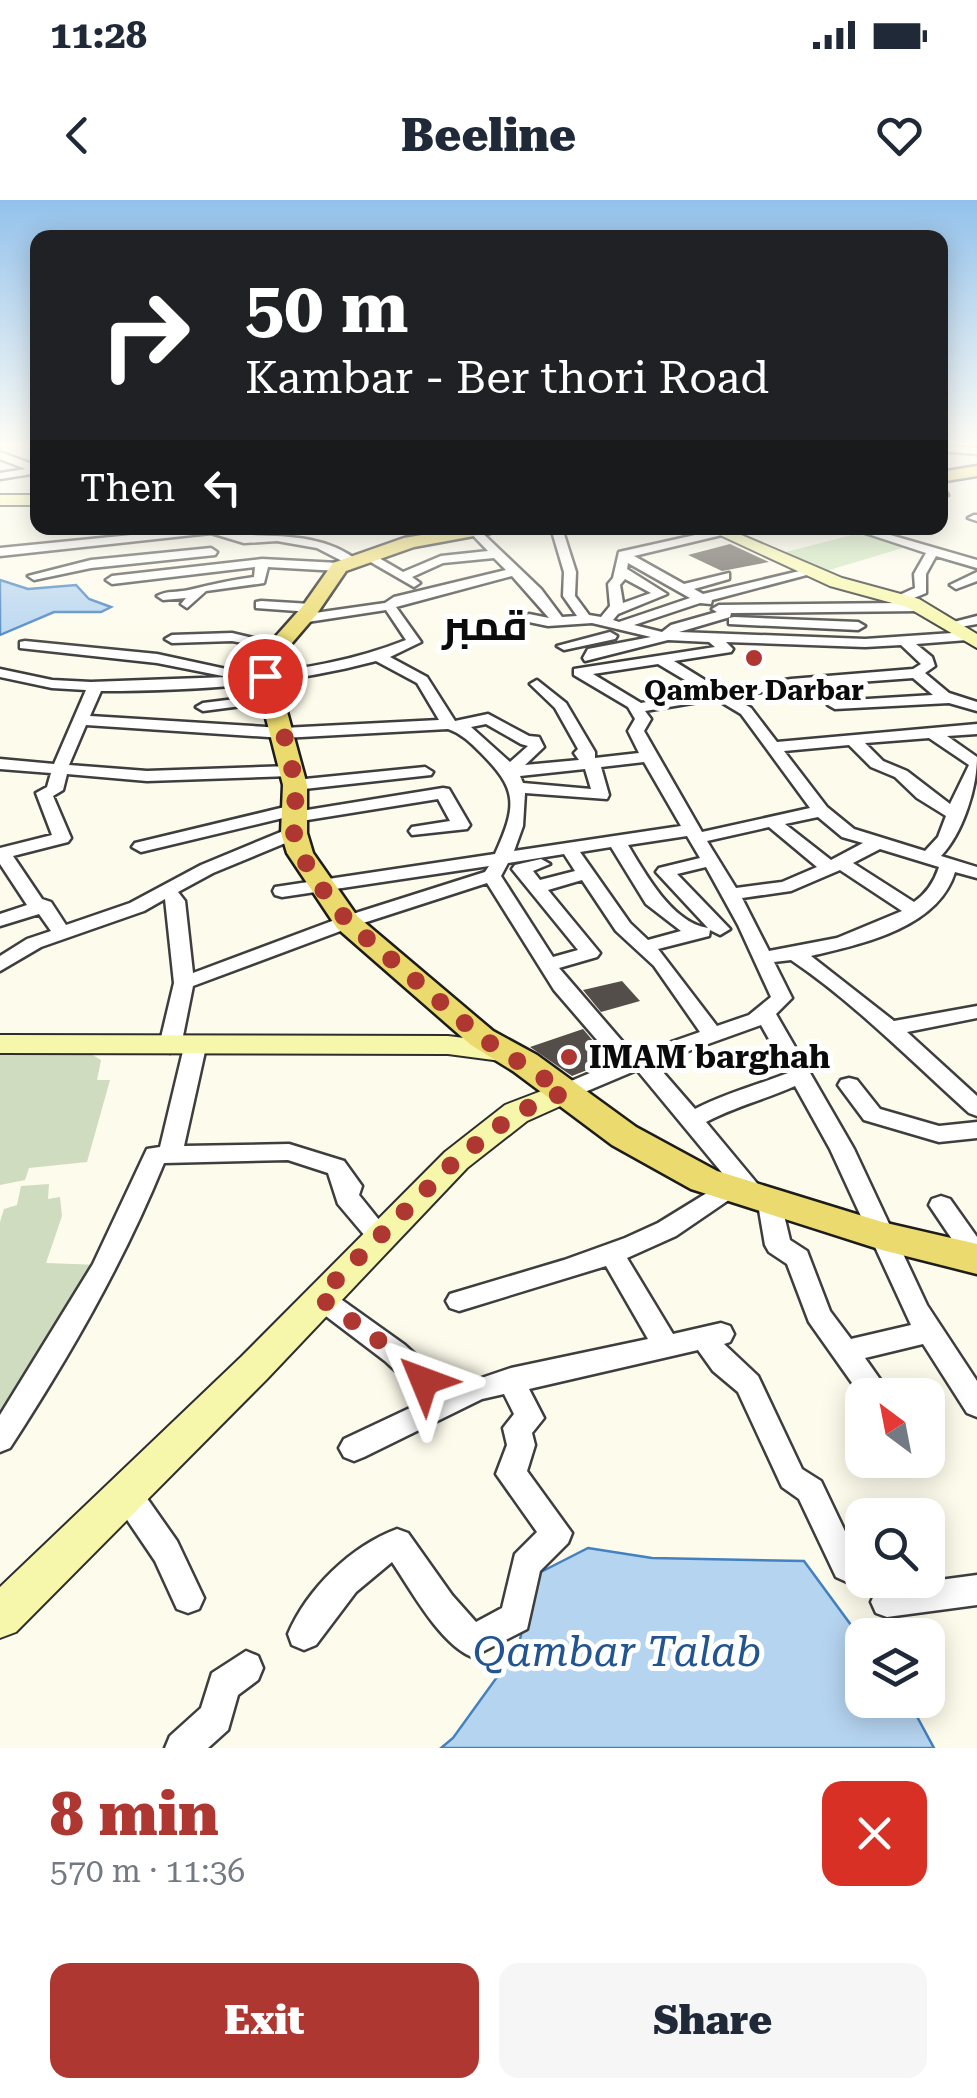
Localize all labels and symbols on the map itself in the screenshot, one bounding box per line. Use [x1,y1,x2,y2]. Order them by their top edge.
district label: قمبر [441,601,528,650]
pin [223,634,308,719]
marker: Qamber Darbar [743,647,765,669]
place label: Qamber Darbar [644,674,864,707]
place label: IMAM barghah [589,1038,830,1076]
marker: IMAM barghah [558,1046,580,1068]
position arrow [372,1329,476,1433]
north arrow [845,1378,945,1478]
water label: Qambar Talab [473,1627,761,1676]

